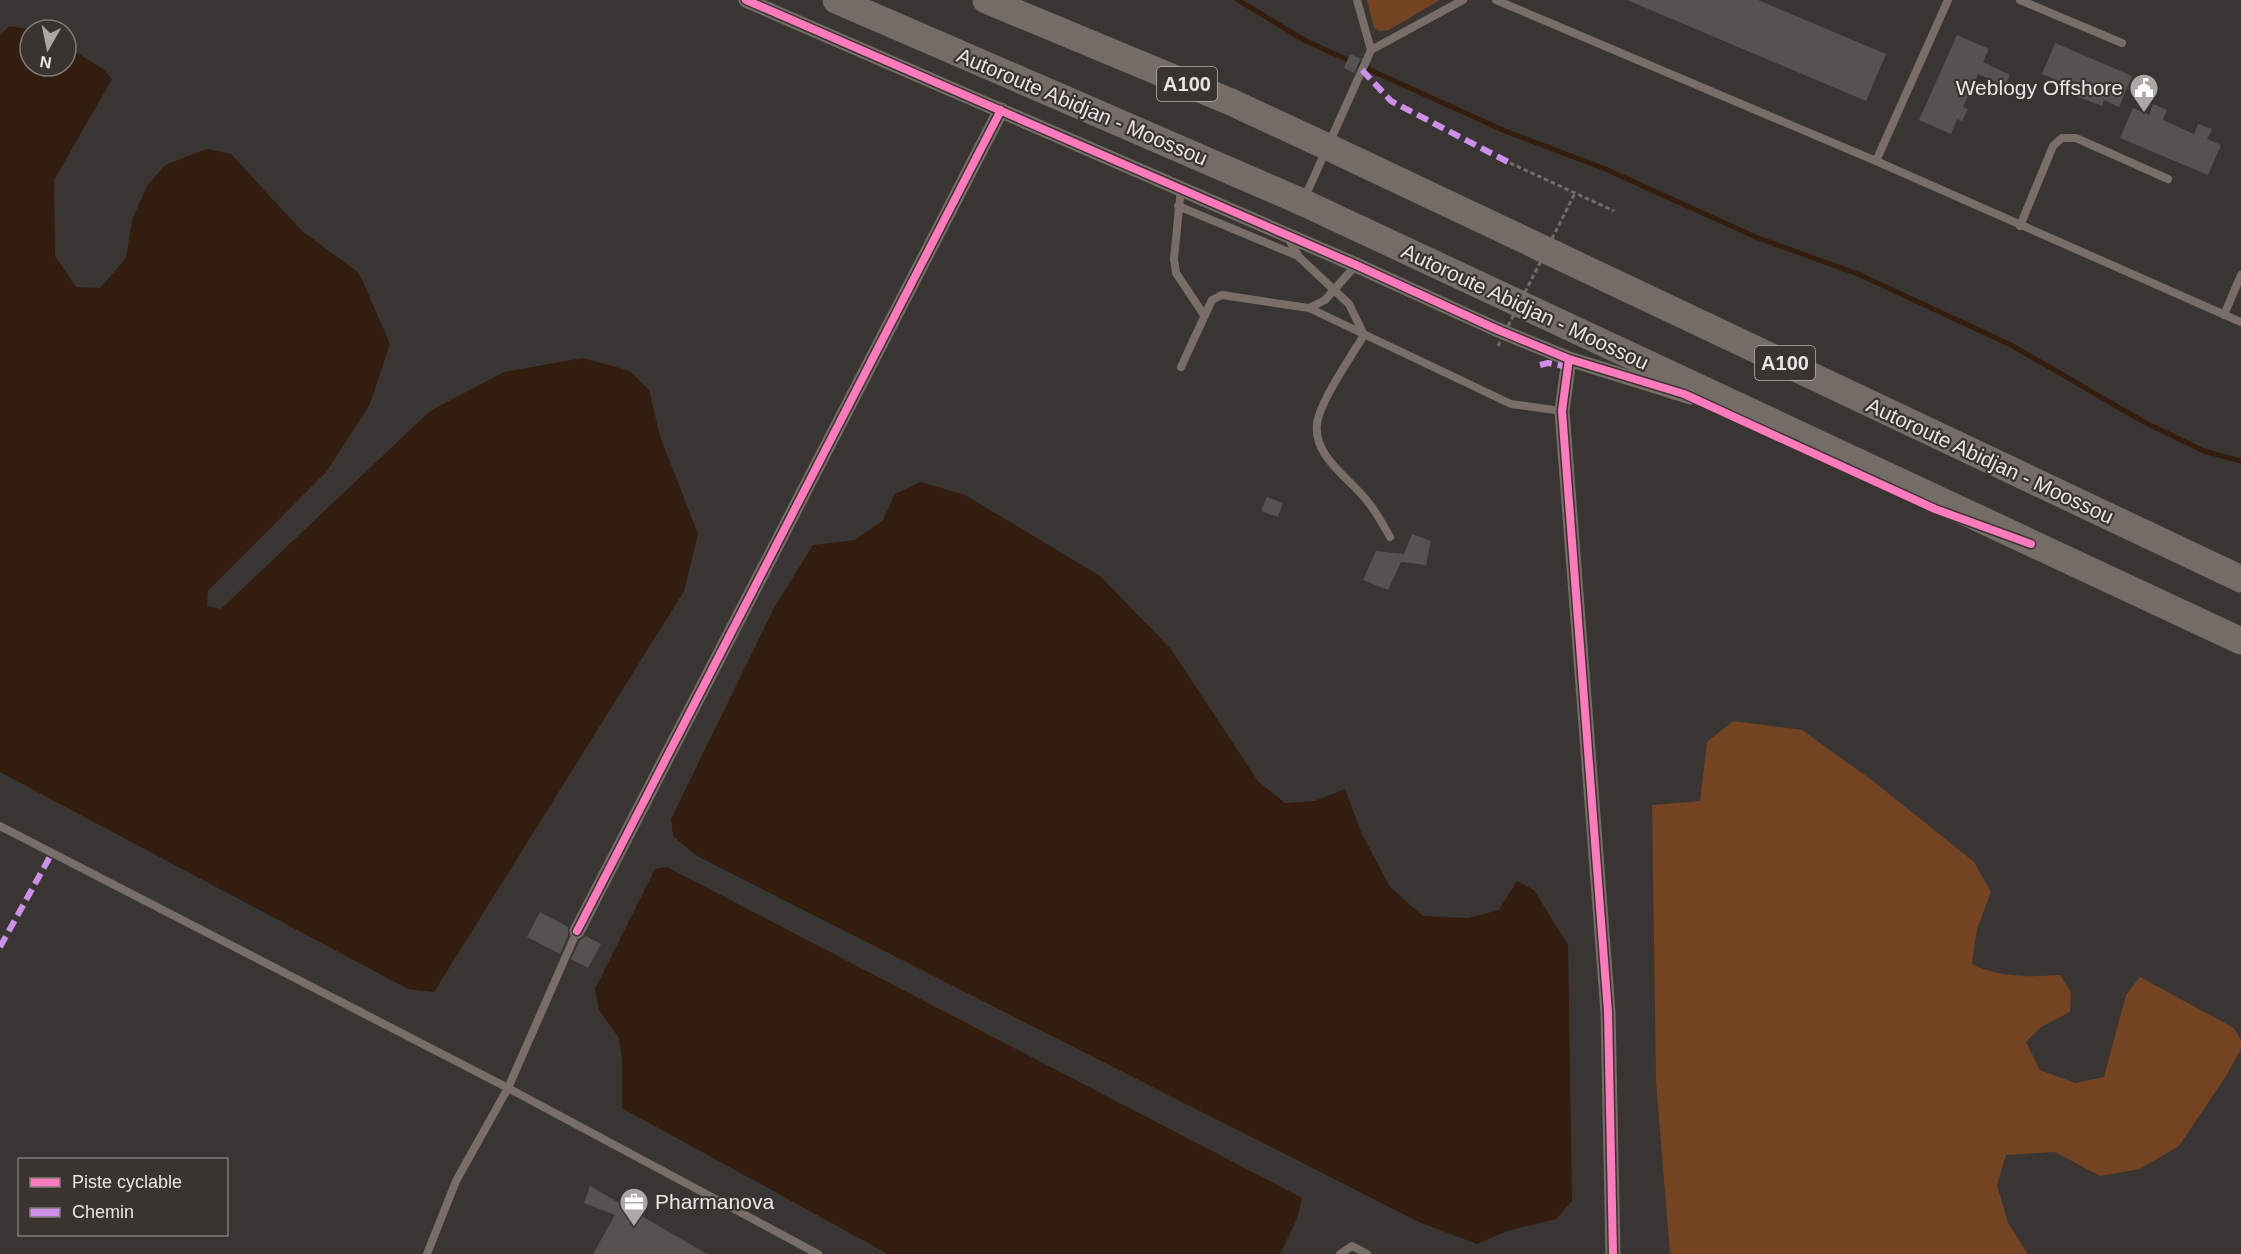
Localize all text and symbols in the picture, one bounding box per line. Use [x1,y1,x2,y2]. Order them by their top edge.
north arrow [18,18,78,78]
street label: Autoroute Abidjan - Moossou [954,43,1211,170]
text: N [39,53,53,72]
road number: A100 [1157,67,1217,101]
public building icon: Weblogy Offshore [2128,72,2160,114]
place label: Weblogy Offshore [1956,76,2123,99]
street label: Autoroute Abidjan - Moossou [1398,239,1652,374]
road number: A100 [1755,346,1815,380]
street label: Autoroute Abidjan - Moossou [1863,393,2117,528]
legend [18,1158,228,1236]
text: Piste cyclable [72,1172,182,1192]
office icon: Pharmanova [618,1186,650,1228]
place label: Pharmanova [655,1190,774,1213]
text: Chemin [72,1202,134,1222]

